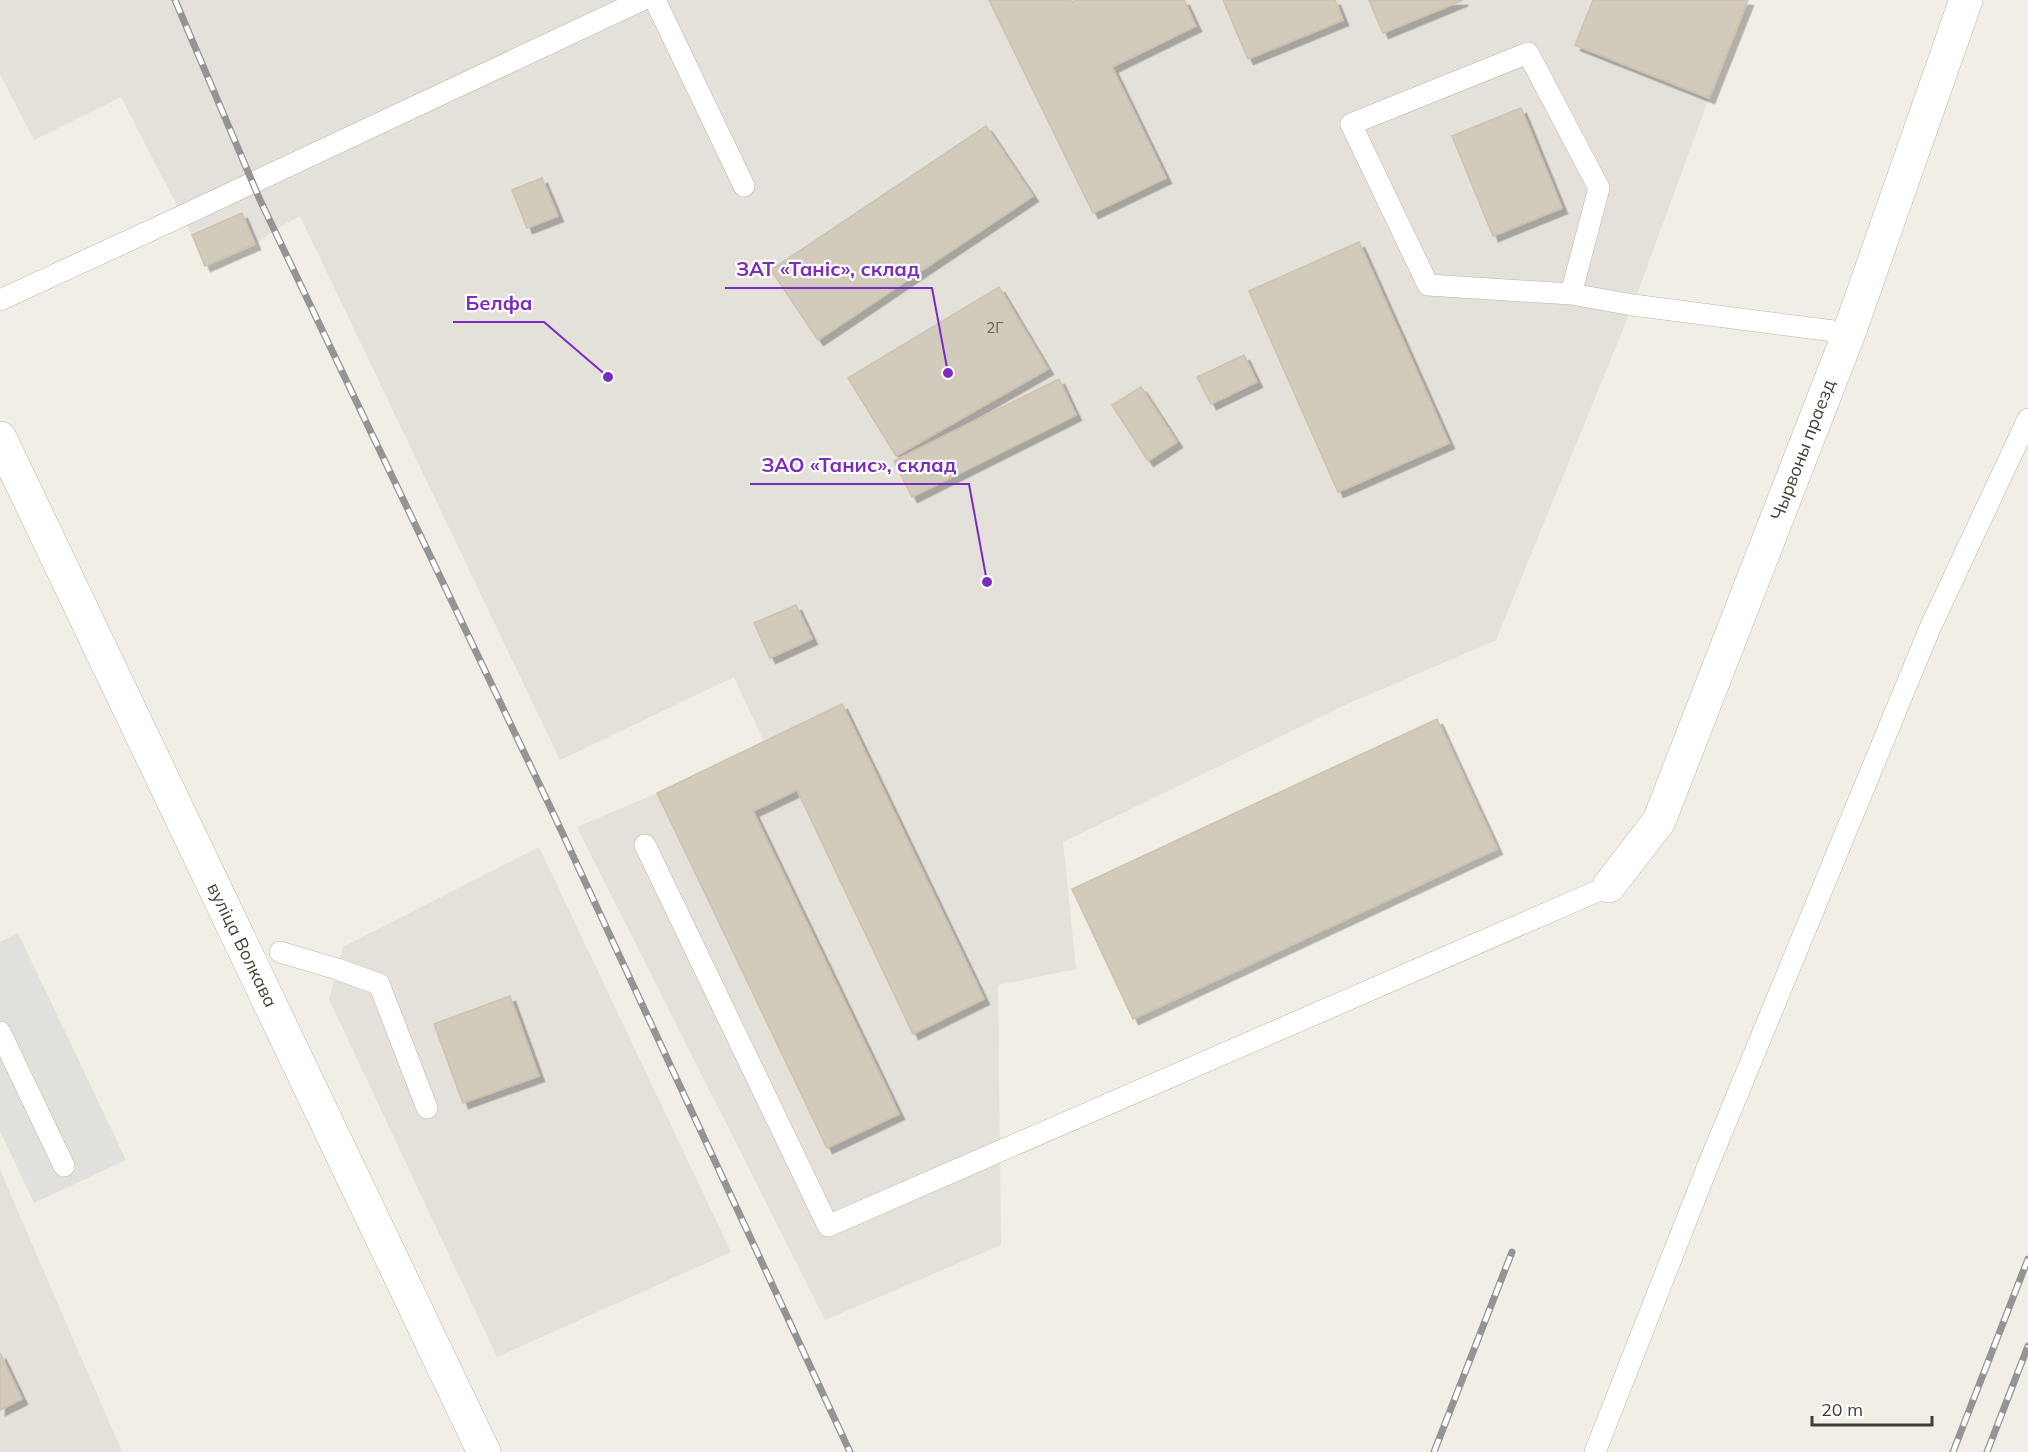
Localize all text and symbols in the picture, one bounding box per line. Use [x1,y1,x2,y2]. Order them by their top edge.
callout: ЗАТ «Таніс», склад [725,250,932,288]
text: ЗАТ «Таніс», склад [736,256,920,281]
callout: Белфа [453,284,544,322]
text: Белфа [465,290,533,315]
house number: 2Г [986,318,1004,337]
street label: Чырвоны праезд [1765,376,1840,524]
callout: ЗАО «Танис», склад [750,446,969,484]
text: ЗАО «Танис», склад [762,452,957,477]
street label: вуліца Волкава [202,879,283,1011]
scale bar [1812,1389,1932,1427]
text: 20 m [1821,1398,1863,1421]

